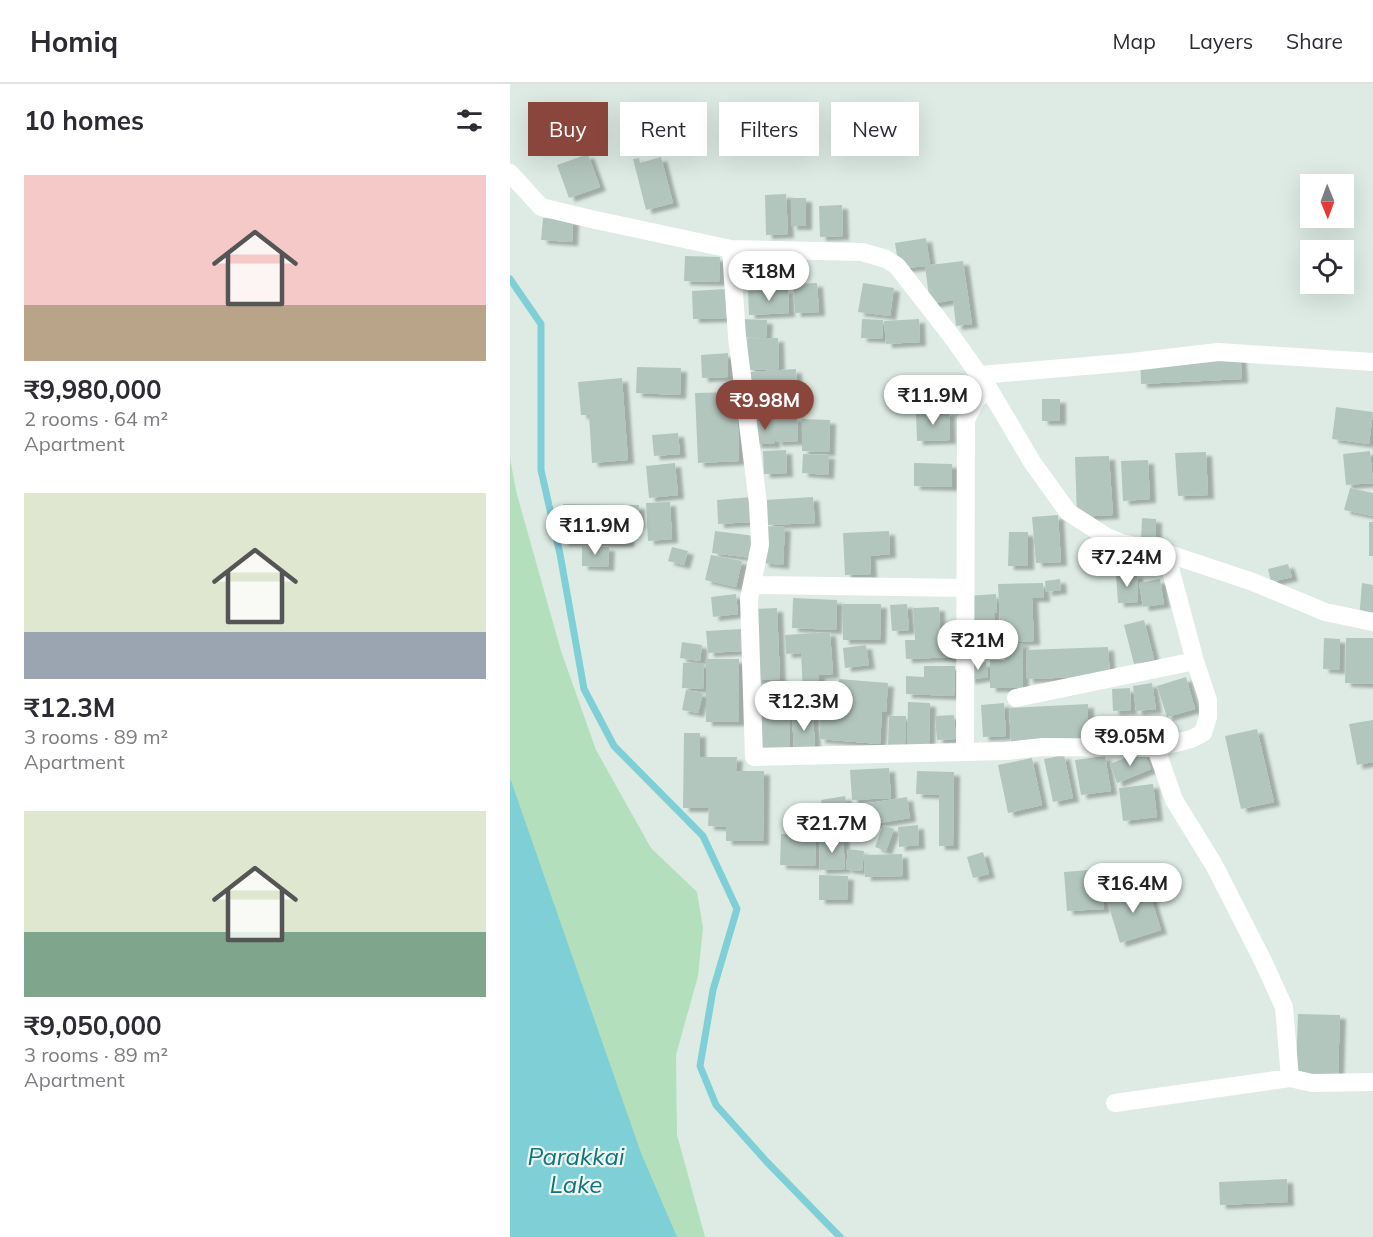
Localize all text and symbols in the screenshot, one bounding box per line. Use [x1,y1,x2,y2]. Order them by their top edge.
text: Homiq [30,24,118,59]
text: Map [1113,28,1156,54]
text: Layers [1189,28,1253,54]
text: Share [1286,28,1343,54]
chip: Buy [528,102,608,156]
chip: Rent [620,102,707,156]
chip: Filters [719,102,819,156]
chip: New [831,102,919,156]
text: 10 homes [24,104,144,137]
icon: filters [453,104,486,137]
north arrow [1300,174,1354,228]
map controls [1300,174,1354,294]
icon: home [201,214,309,322]
button: locate [1300,240,1354,294]
pin: ₹18M [733,251,805,302]
text: ₹18M [742,258,796,283]
text: ₹9,980,000 [24,373,162,406]
pin: ₹11.9M [884,375,982,426]
pin: ₹9.98M [716,380,814,431]
text: ₹11.9M [898,382,968,407]
text: ₹9.98M [730,387,800,412]
text: 2 rooms · 64 m² [24,406,168,431]
text: Apartment [24,431,125,456]
pin: ₹11.9M [546,505,644,556]
text: ₹11.9M [560,512,630,537]
icon: home [201,532,309,640]
pin: ₹7.24M [1078,537,1176,588]
text: ₹7.24M [1092,544,1162,569]
pin: ₹21M [942,620,1014,671]
text: ₹21M [951,627,1005,652]
pin: ₹12.3M [755,681,853,732]
text: ₹12.3M [769,688,839,713]
text: ₹12.3M [24,691,115,724]
pin: ₹9.05M [1081,716,1179,767]
text: ₹9.05M [1095,723,1165,748]
text: 3 rooms · 89 m² [24,724,168,749]
text: Apartment [24,749,125,774]
pin: ₹21.7M [783,803,881,854]
text: ₹21.7M [797,810,867,835]
icon: home [201,850,309,958]
pin: ₹16.4M [1084,863,1182,914]
text: ₹16.4M [1098,870,1168,895]
text: ₹9,050,000 [24,1009,162,1042]
text: 3 rooms · 89 m² [24,1042,168,1067]
text: Apartment [24,1067,125,1092]
water label: Parakkai Lake [527,1141,625,1199]

